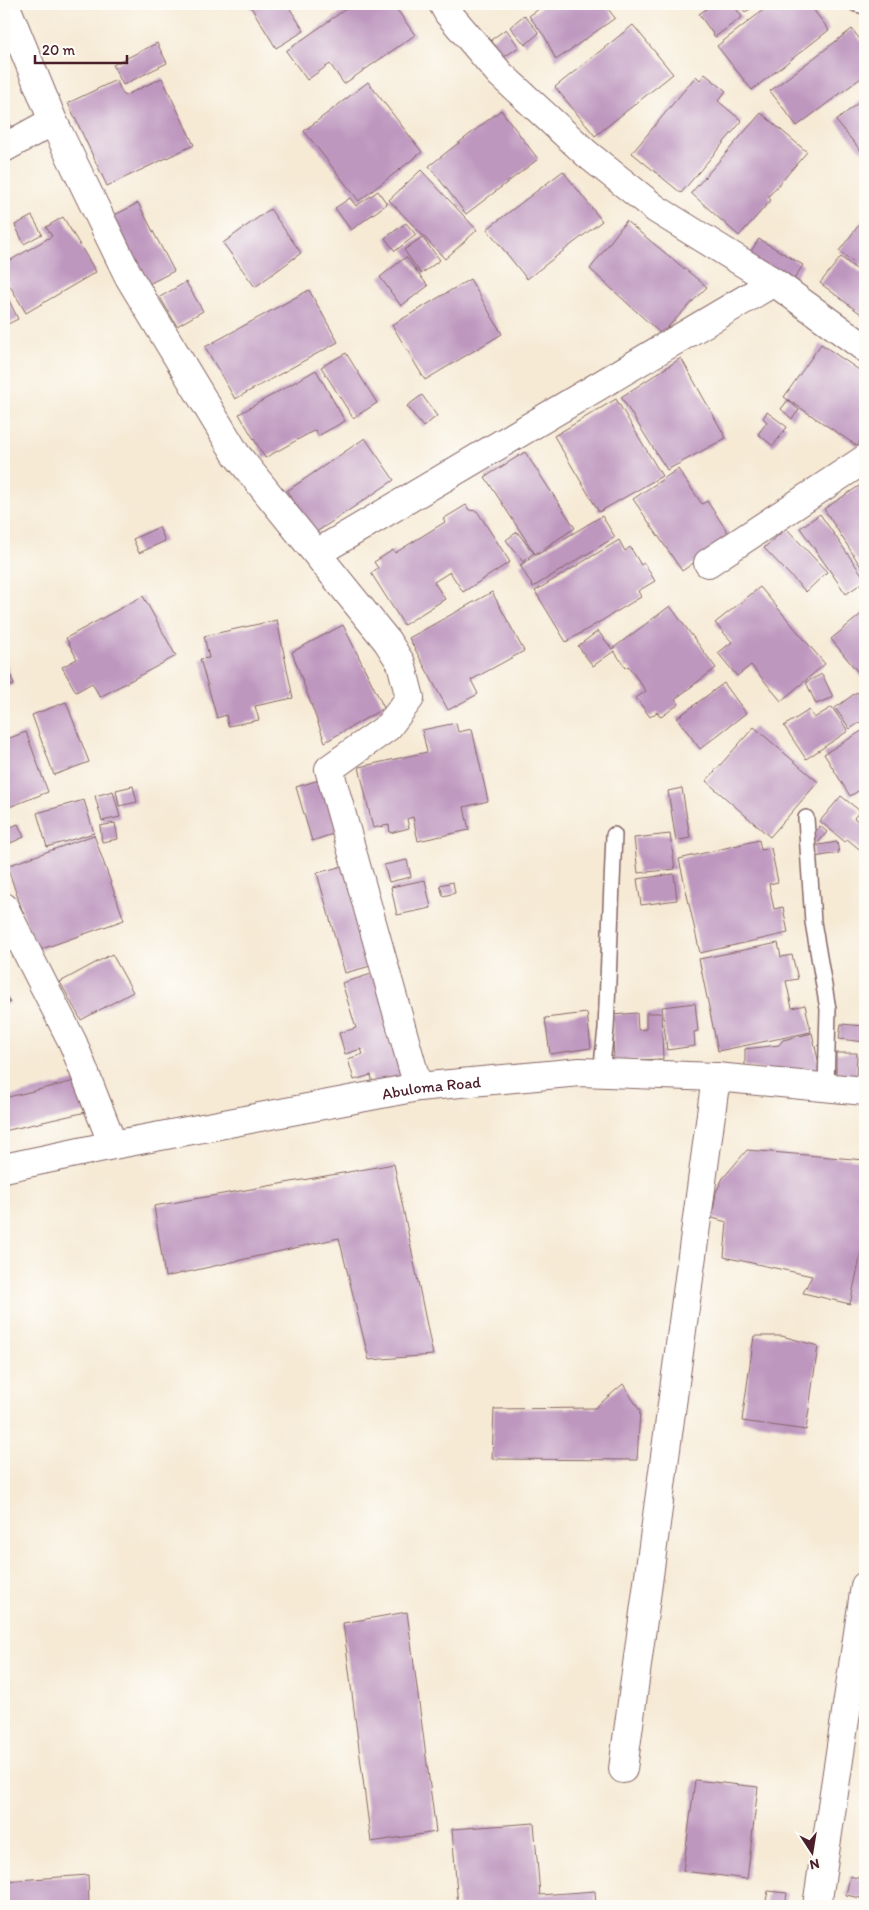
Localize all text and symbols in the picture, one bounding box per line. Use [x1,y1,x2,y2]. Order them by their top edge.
scale bar [35,32,128,64]
text: 20 m [42,41,76,59]
street label: Abuloma Road [380,1072,482,1103]
north arrow [786,1828,836,1878]
text: N [808,1855,821,1874]

